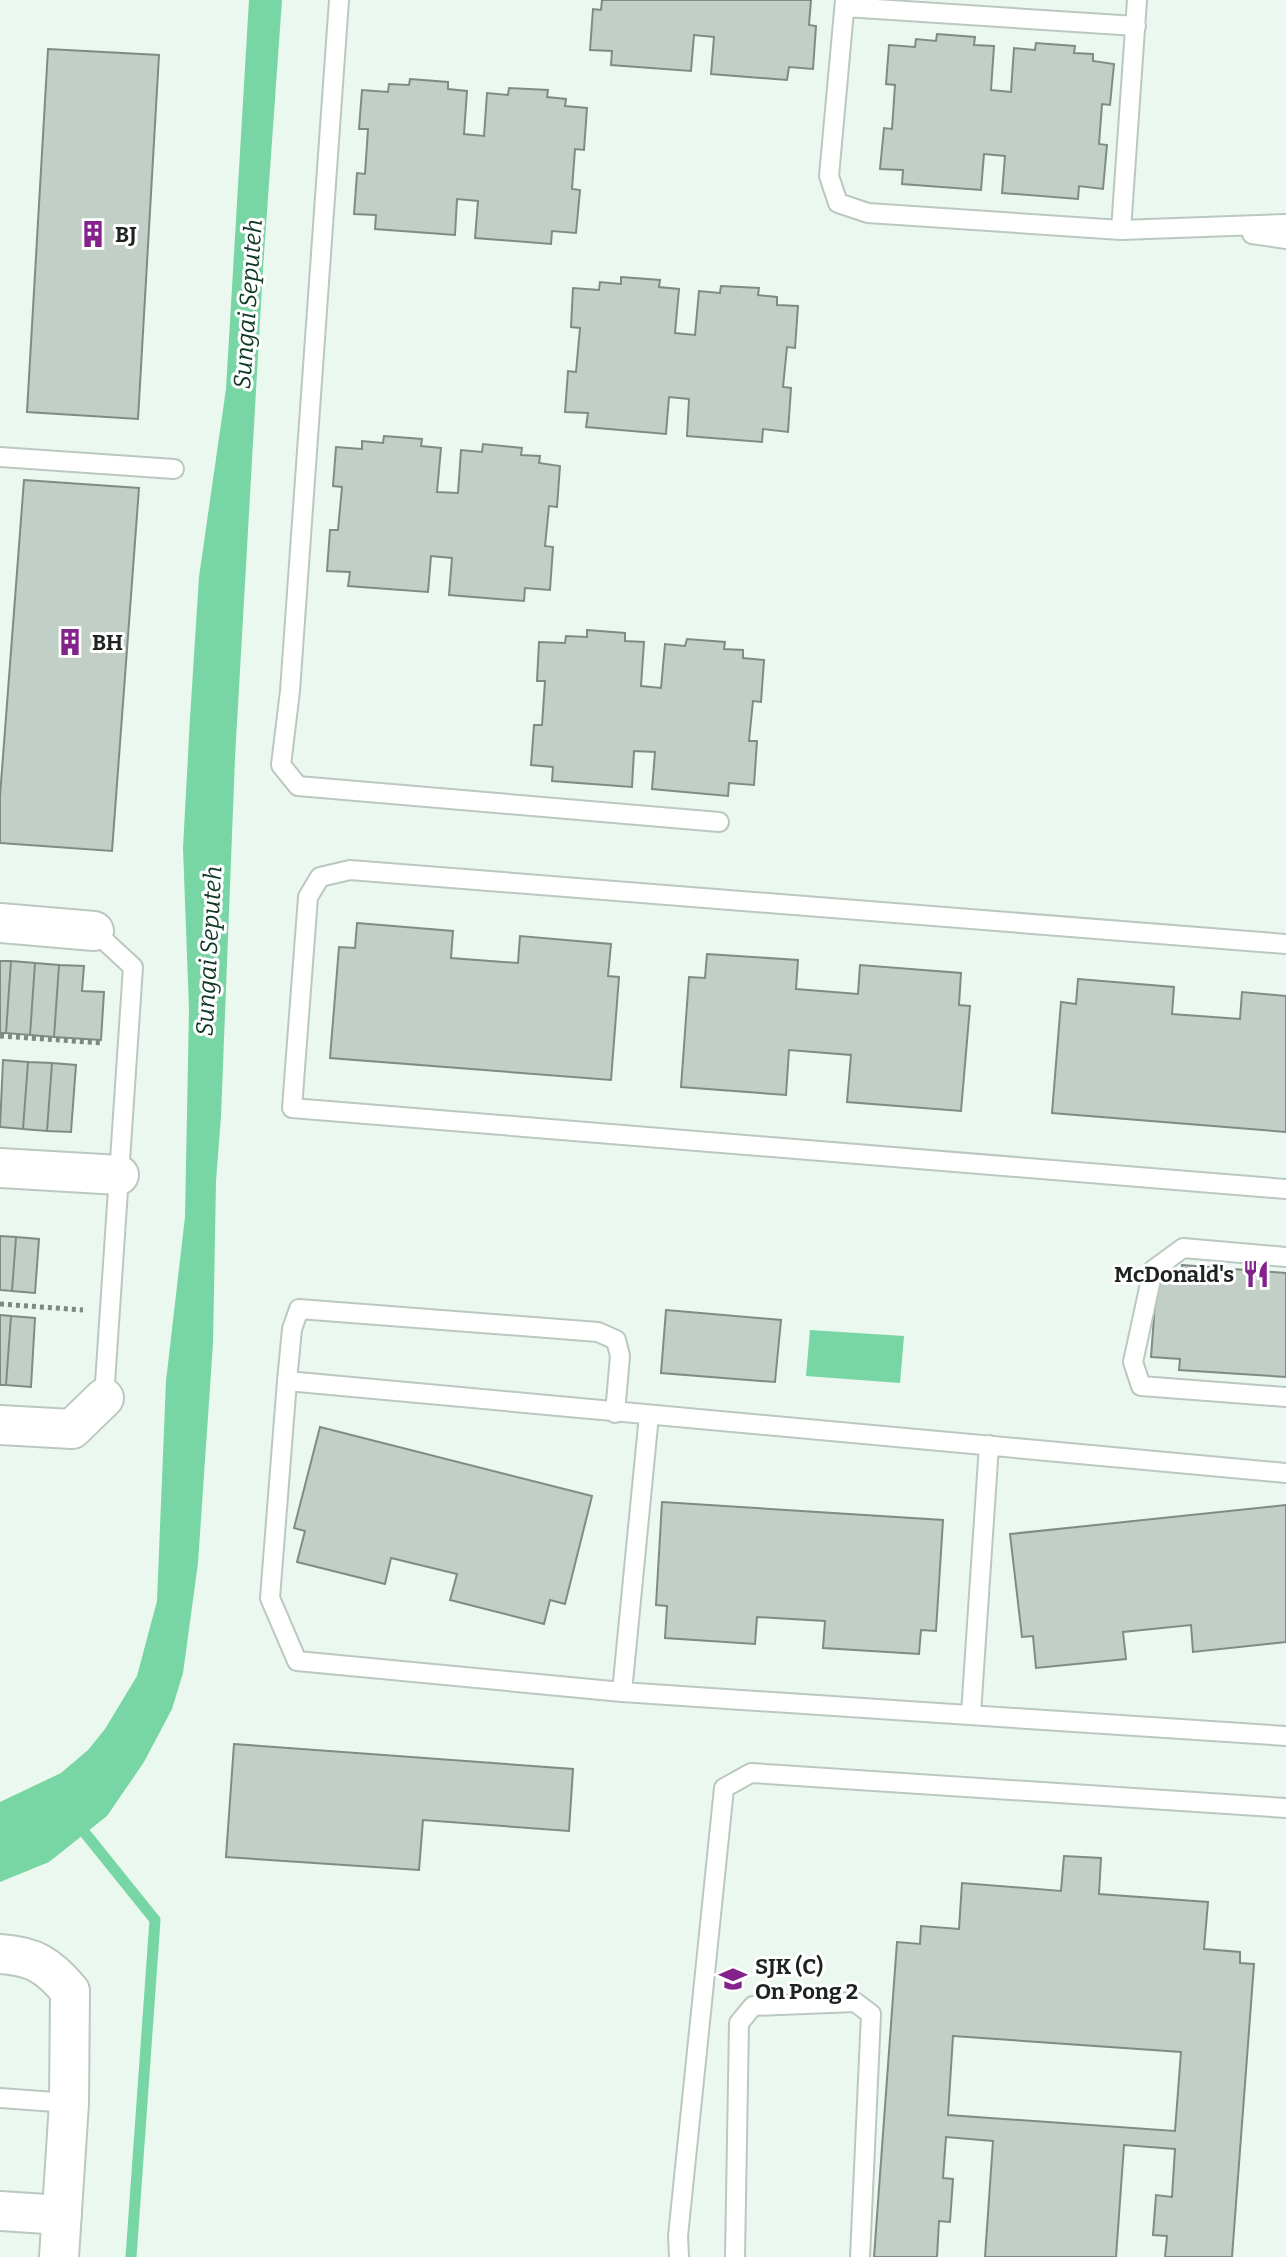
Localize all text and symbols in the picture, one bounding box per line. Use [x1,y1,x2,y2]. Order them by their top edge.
water label: Sungai Seputeh [228,218,268,390]
building icon: BJ [78,219,108,249]
place label: BJ [115,221,137,248]
building icon: BH [55,627,85,657]
place label: BH [92,629,123,656]
water label: Sungai Seputeh [191,865,227,1037]
restaurant icon: McDonald's [1241,1259,1271,1289]
place label: McDonald's [1114,1261,1234,1288]
place label: SJK (C) On Pong 2 [755,1953,858,2005]
school or university icon: SJK (C) On Pong 2 [718,1964,748,1994]

